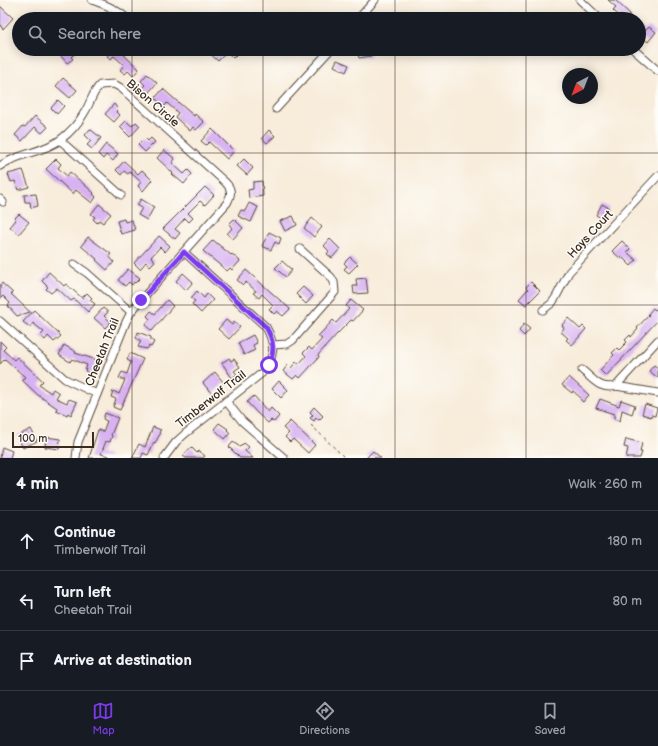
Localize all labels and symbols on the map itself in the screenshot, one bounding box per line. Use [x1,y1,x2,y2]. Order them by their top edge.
north arrow [562,68,598,104]
street label: Bison Circle [123,76,182,130]
street label: Hays Court [564,207,617,261]
route end [132,291,150,309]
street label: Cheetah Trail [82,316,123,388]
route start [260,356,278,374]
street label: Timberwolf Trail [173,367,249,431]
scale bar [12,430,94,449]

